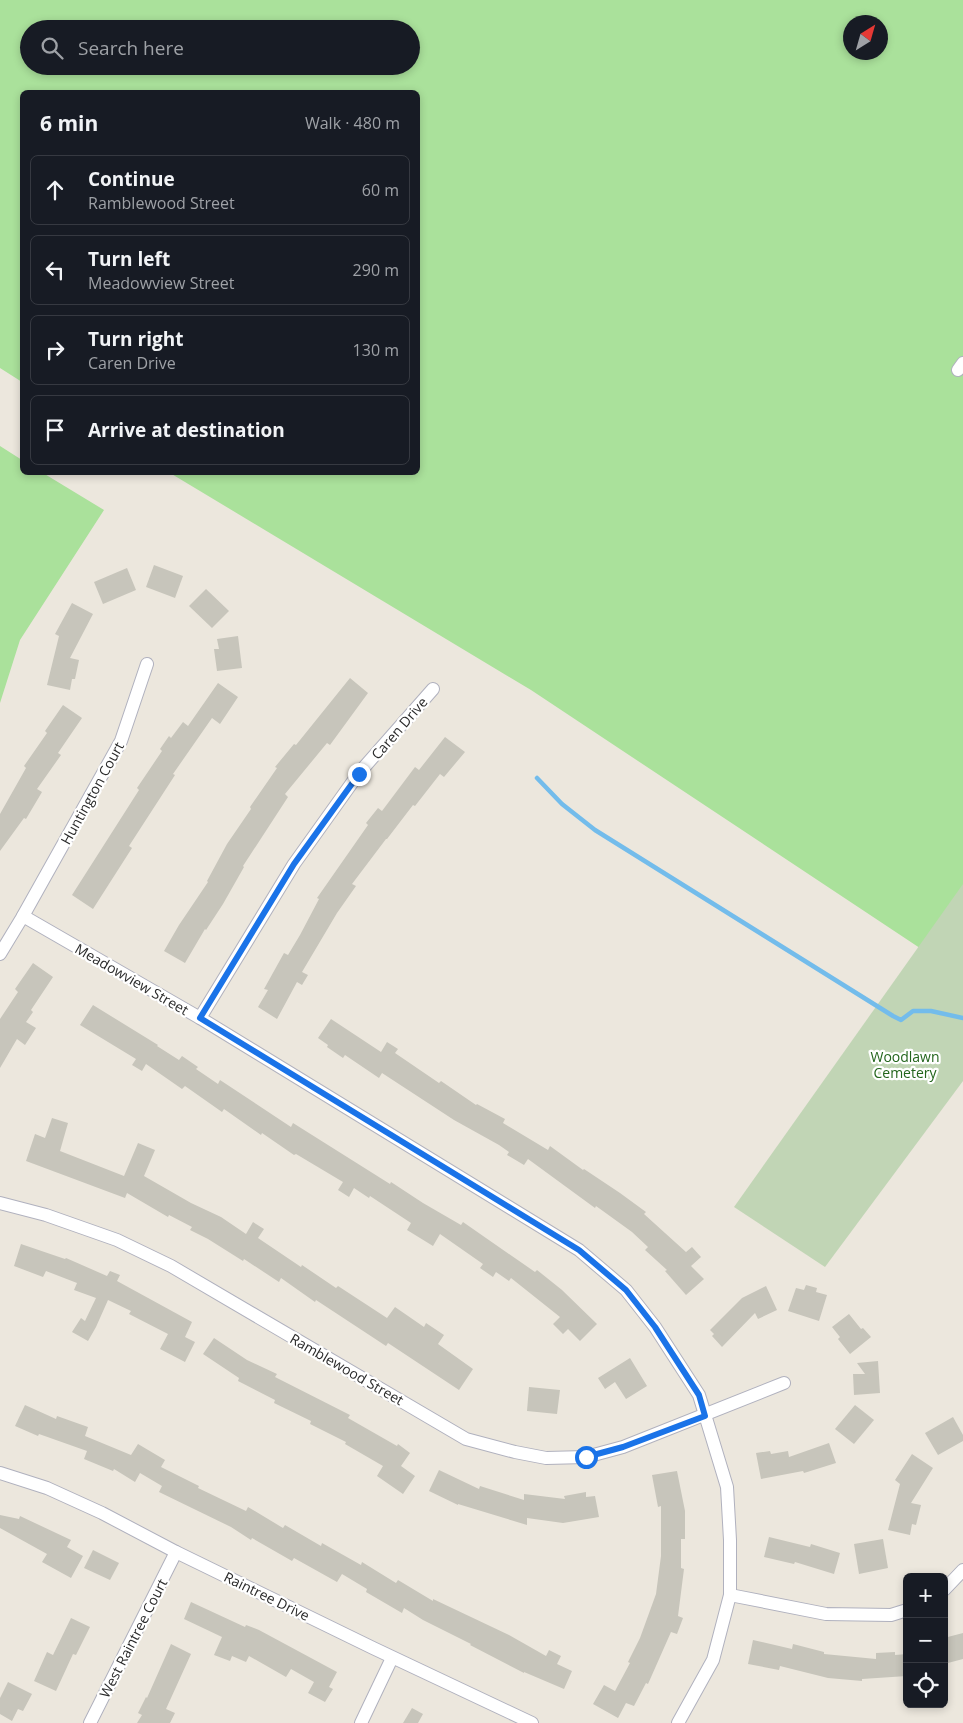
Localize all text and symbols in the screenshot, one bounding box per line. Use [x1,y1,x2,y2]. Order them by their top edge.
north arrow [843,15,888,60]
search box [20,20,420,75]
icon: search [38,34,66,62]
text: Search here [78,35,184,61]
text: 6 min [40,109,98,137]
text: Walk · 480 m [305,112,400,134]
text: Continue [88,166,175,192]
icon: ahead [41,176,69,204]
text: 60 m [362,179,399,201]
text: Ramblewood Street [88,192,235,214]
text: Turn left [88,246,170,272]
icon: left [41,256,69,284]
text: 290 m [353,259,399,281]
text: Meadowview Street [88,272,234,294]
text: Turn right [88,326,183,352]
icon: right [41,336,69,364]
text: 130 m [353,339,399,361]
text: Caren Drive [88,352,176,374]
icon: arrive [41,416,69,444]
text: Arrive at destination [88,417,285,443]
street label: Caren Drive [367,693,431,763]
street label: Huntington Court [56,738,128,848]
route end [348,763,371,786]
street label: Meadowview Street [72,939,192,1019]
park label: Woodlawn Cemetery [870,1047,940,1082]
street label: Ramblewood Street [287,1329,407,1409]
route start [575,1446,598,1469]
street label: Raintree Drive [221,1567,313,1625]
map controls [903,1573,948,1708]
button: + [903,1573,948,1618]
street label: West Raintree Court [95,1575,171,1701]
button: − [903,1618,948,1663]
button: locate [903,1663,948,1708]

